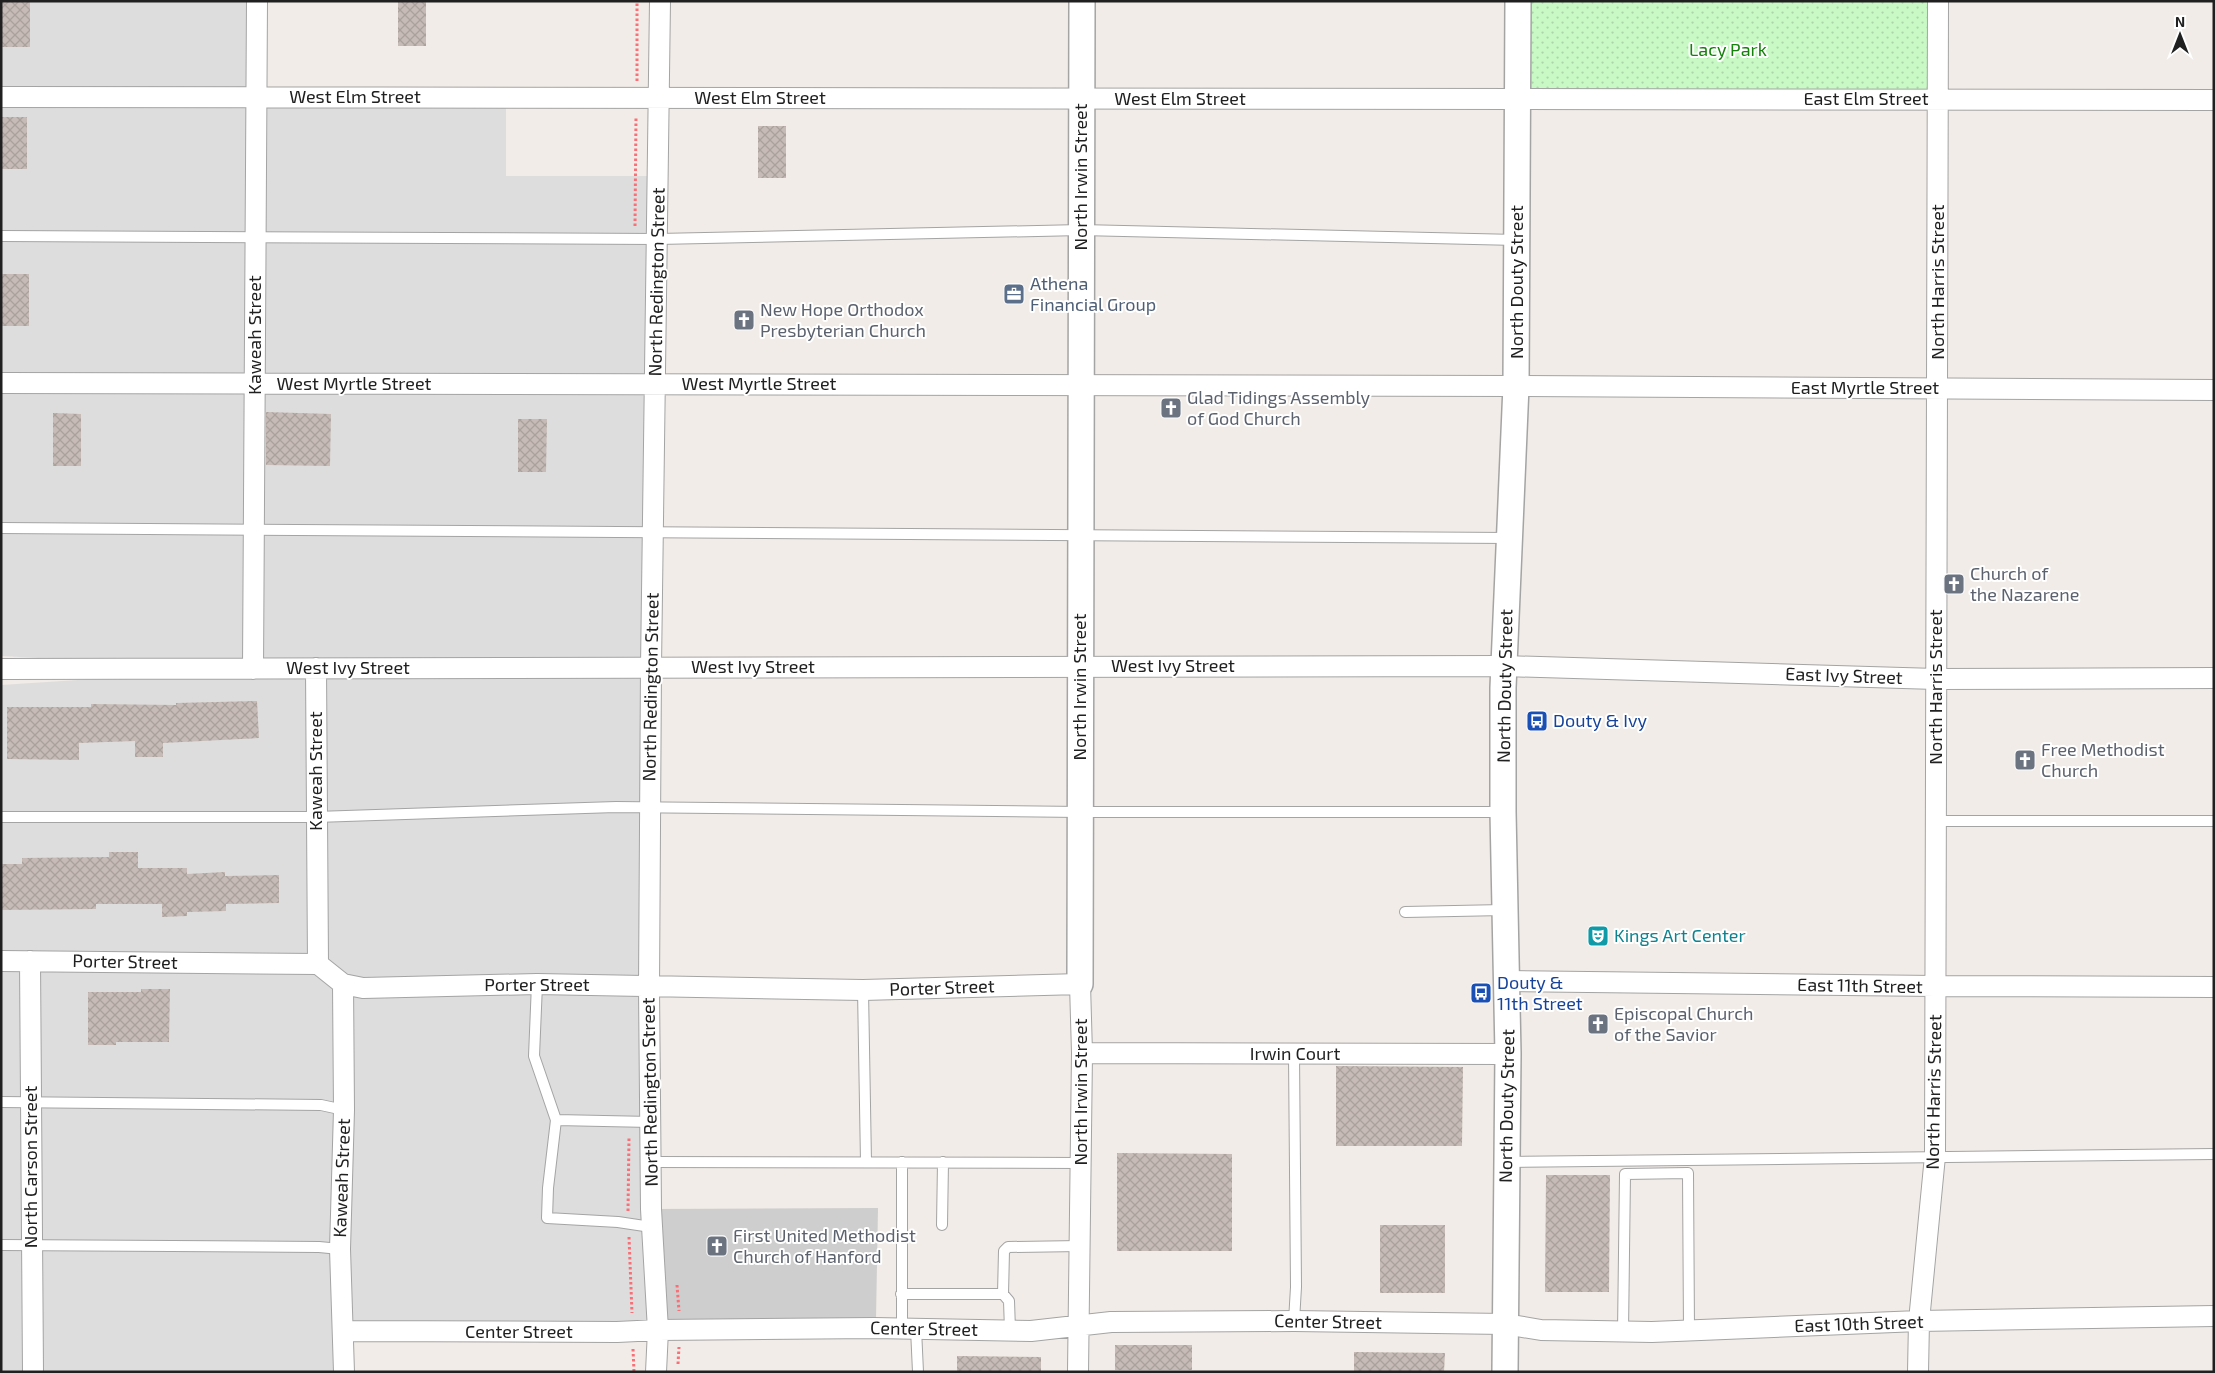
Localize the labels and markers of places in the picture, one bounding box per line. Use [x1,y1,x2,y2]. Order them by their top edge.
place label: Athena Financial Group [1030,272,1156,315]
office icon: Athena Financial Group [1002,282,1026,306]
place label: New Hope Orthodox Presbyterian Church [760,298,926,341]
church icon: New Hope Orthodox Presbyterian Church [732,308,756,332]
place label: Glad Tidings Assembly of God Church [1187,386,1371,429]
church icon: Glad Tidings Assembly of God Church [1159,396,1183,420]
place label: Church of the Nazarene [1970,562,2079,605]
church icon: Church of the Nazarene [1942,572,1966,596]
bus stop icon: Douty & Ivy [1525,709,1549,733]
place label: Douty & Ivy [1553,709,1648,731]
place label: Free Methodist Church [2041,738,2165,781]
church icon: Free Methodist Church [2013,748,2037,772]
theatre icon: Kings Art Center [1586,924,1610,948]
place label: Kings Art Center [1614,924,1746,946]
place label: Douty & 11th Street [1497,971,1583,1014]
bus stop icon: Douty & 11th Street [1469,981,1493,1005]
place label: Episcopal Church of the Savior [1614,1002,1753,1045]
church icon: Episcopal Church of the Savior [1586,1012,1610,1036]
place label: First United Methodist Church of Hanford [733,1224,916,1267]
church icon: First United Methodist Church of Hanford [705,1234,729,1258]

